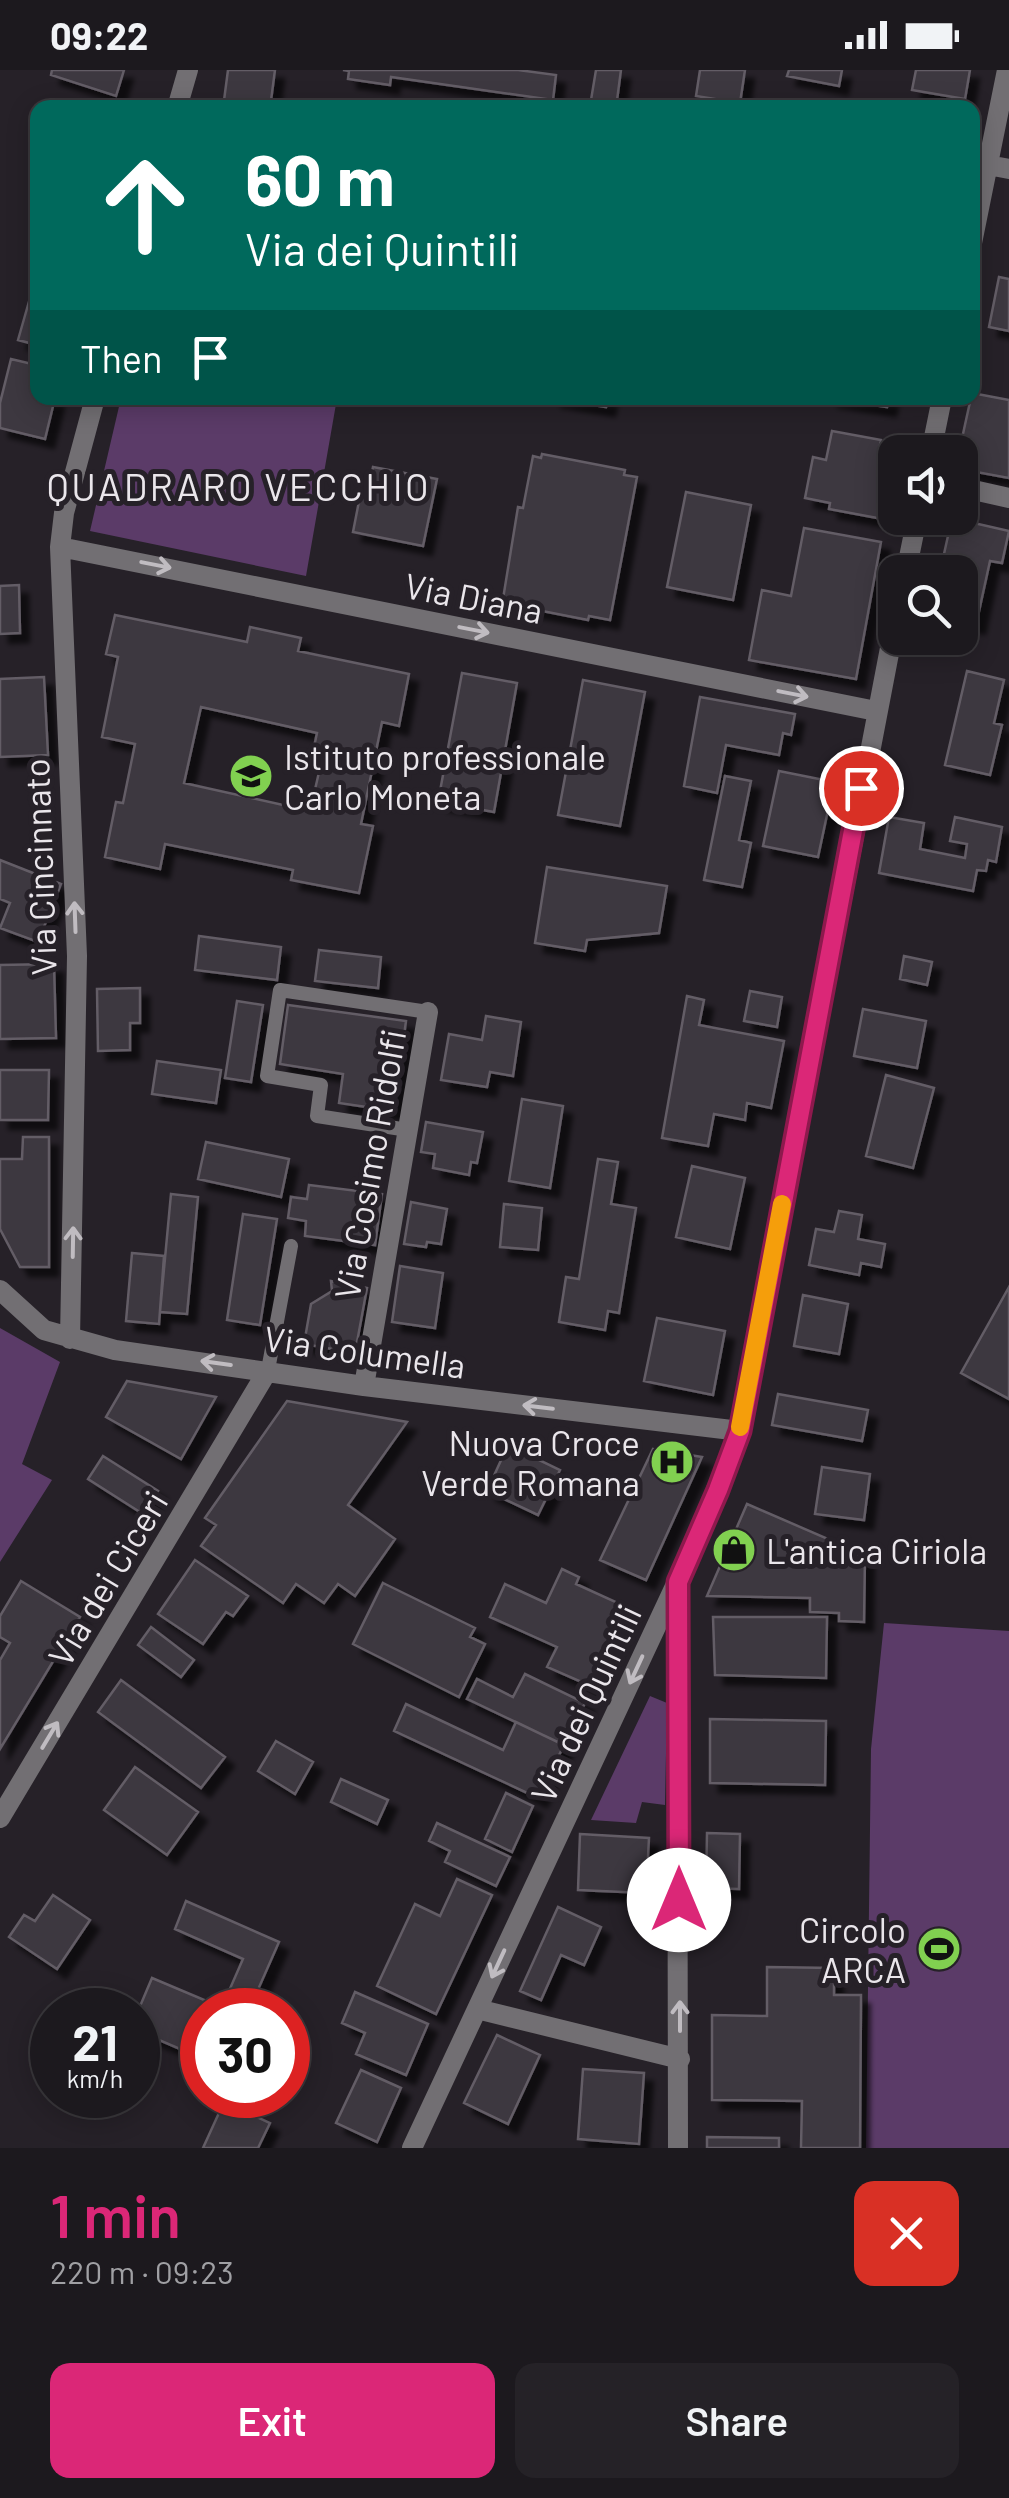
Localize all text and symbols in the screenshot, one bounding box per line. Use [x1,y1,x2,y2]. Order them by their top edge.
text: 09:22 [50,12,148,58]
text: 60 m [245,136,395,220]
icon: ahead [80,140,210,270]
text: Via dei Quintili [245,221,519,275]
icon: arrive [183,330,238,385]
text: Then [80,335,163,381]
map controls [878,435,978,655]
button: sound [878,435,978,535]
district label: QUADRARO VECCHIO [47,463,431,509]
button: search [878,555,978,655]
one-way arrow [139,557,171,576]
street label: Via Diana [401,563,547,631]
one-way arrow [457,621,489,640]
one-way arrow [776,685,808,704]
place label: Istituto professionale Carlo Moneta [284,735,606,817]
pin [819,746,904,831]
school or university icon: Istituto professionale Carlo Moneta [228,753,274,799]
street label: Via Cincinnato [14,758,64,976]
icon: arrive [834,761,889,816]
one-way arrow [65,901,84,933]
street label: Via Cosimo Ridolfi [325,1026,413,1302]
one-way arrow [64,1226,82,1258]
street label: Via Columella [262,1316,468,1386]
one-way arrow [201,1354,233,1372]
one-way arrow [523,1397,555,1416]
place label: Nuova Croce Verde Romana [421,1421,640,1503]
hospital icon: Nuova Croce Verde Romana [649,1439,695,1485]
street label: Via dei Ciceri [38,1483,176,1673]
shop icon: L'antica Ciriola [711,1527,757,1573]
place label: L'antica Ciriola [766,1529,987,1571]
street label: Via dei Quintili [521,1597,649,1809]
one-way arrow [625,1654,644,1684]
one-way arrow [40,1721,60,1750]
position arrow [627,1848,731,1952]
place label: Circolo ARCA [799,1908,906,1990]
sports icon: Circolo ARCA [916,1926,962,1972]
one-way arrow [487,1948,506,1978]
speed limit sign: 30 [180,1988,310,2118]
one-way arrow [670,2000,690,2032]
text: 21 [72,2011,118,2071]
text: km/h [67,2063,123,2093]
text: 1 min [50,2178,181,2250]
button: close [854,2181,959,2286]
text: 220 m · 09:23 [50,2252,234,2290]
button: Exit [50,2363,495,2478]
button: Share [515,2363,959,2478]

